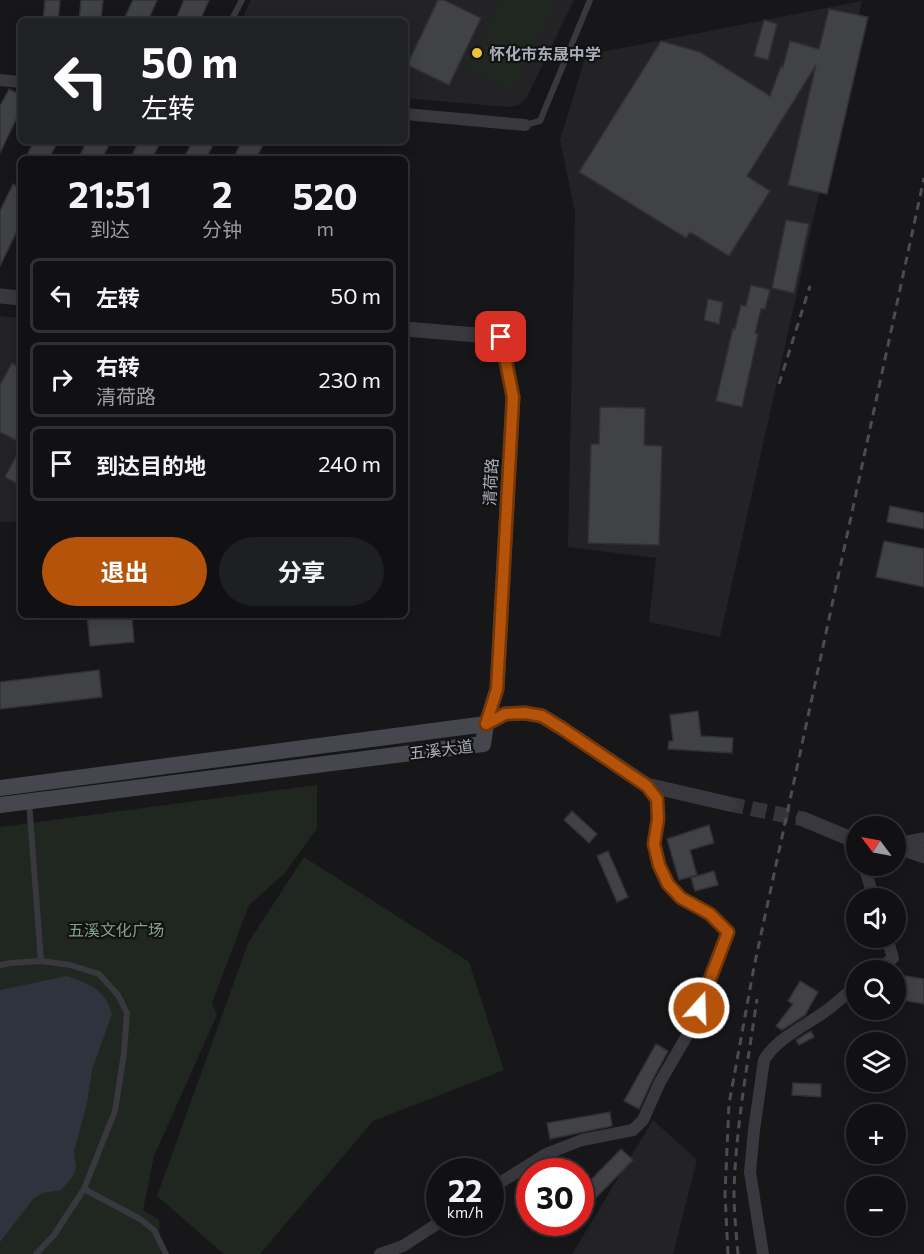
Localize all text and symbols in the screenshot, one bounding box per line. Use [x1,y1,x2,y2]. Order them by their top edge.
text: 50 m [141,35,238,87]
icon: left [42,42,120,120]
place label: 怀化市东晟中学 [489,44,601,63]
marker: 怀化市东晟中学 [470,46,484,60]
text: 左转 [141,91,195,124]
text: 21:51 [68,171,152,215]
text: 2 [212,171,232,215]
text: 520 [293,173,358,217]
text: m [316,216,334,240]
text: 到达 [90,217,130,241]
text: 分钟 [202,217,242,241]
icon: left [45,279,78,312]
text: 50 m [331,282,381,309]
text: 左转 [96,284,140,311]
pin [475,311,526,362]
icon: arrive [484,320,517,353]
text: 右转 [96,353,140,380]
icon: right [45,363,78,396]
text: 230 m [318,366,381,393]
text: 清荷路 [96,384,156,408]
icon: arrive [45,447,78,480]
text: 240 m [318,450,381,477]
text: 到达目的地 [96,452,206,479]
street label: 清荷路 [479,458,501,506]
button: 退出 [42,537,207,606]
button: 分享 [219,537,384,606]
street label: 五溪大道 [408,736,474,762]
north arrow [846,816,906,876]
map controls [846,816,906,1236]
button: sound [846,888,906,948]
park label: 五溪文化广场 [68,920,164,939]
button: search [846,960,906,1020]
position arrow [667,976,731,1040]
button: layers [846,1032,906,1092]
button: + [846,1104,906,1164]
speed limit sign: 30 [516,1158,594,1236]
text: 22 [448,1171,482,1208]
button: − [846,1176,906,1236]
text: km/h [447,1203,483,1221]

